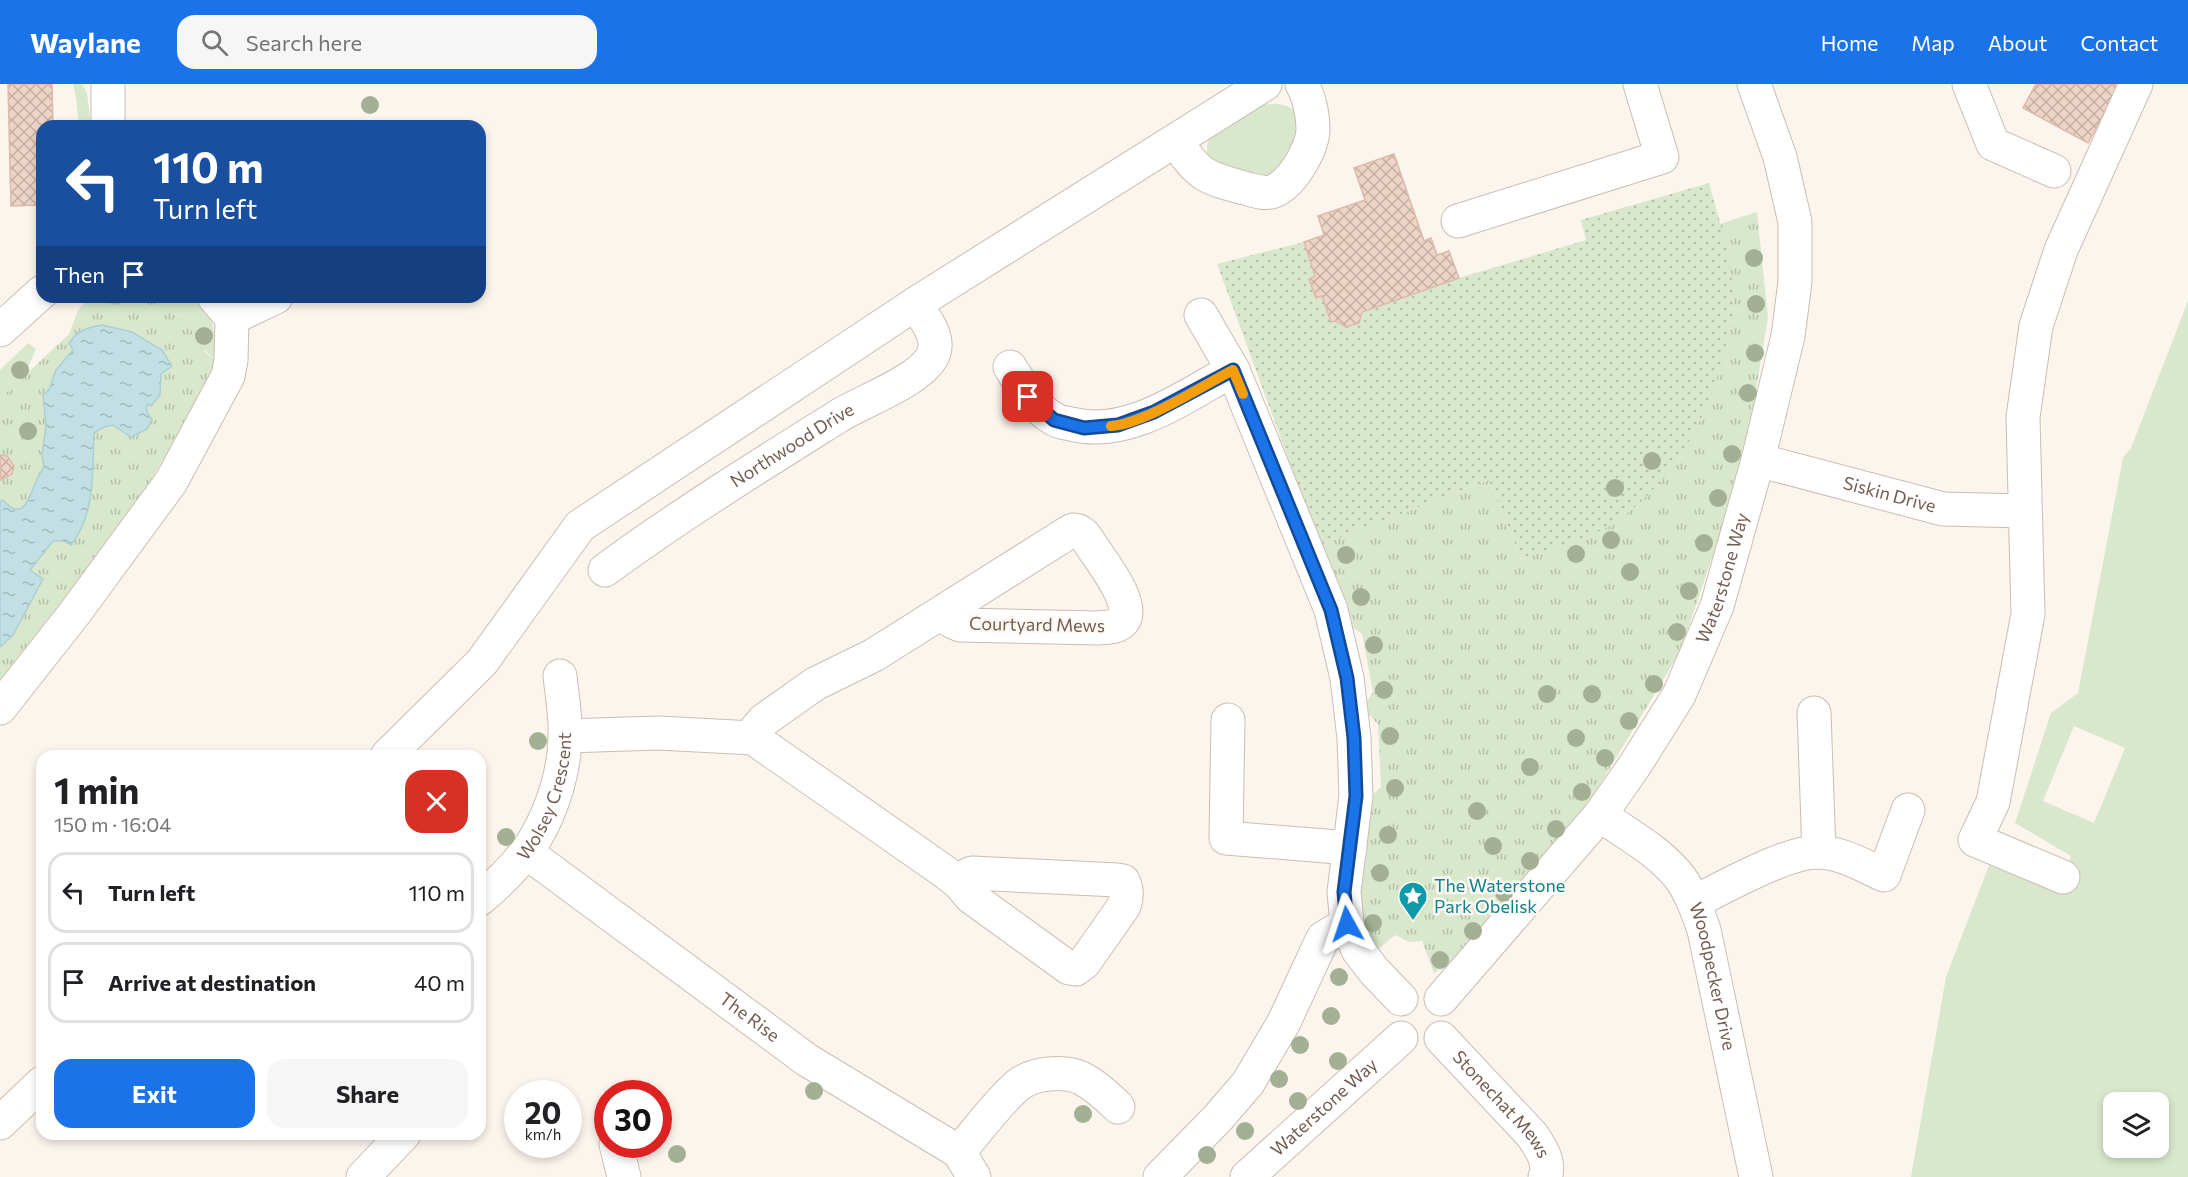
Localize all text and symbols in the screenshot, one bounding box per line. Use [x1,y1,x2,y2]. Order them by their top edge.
search box [177,15,597,69]
text: Waylane [30,25,141,59]
icon: search [198,26,231,59]
text: Search here [246,29,362,56]
text: Home [1821,30,1878,55]
text: Map [1911,30,1955,55]
text: About [1988,30,2047,55]
text: Contact [2080,30,2158,55]
text: 110 m [153,140,264,192]
icon: left [54,144,132,222]
text: Turn left [153,192,257,225]
icon: arrive [117,258,150,291]
text: Then [54,261,105,288]
pin [1002,371,1053,422]
icon: arrive [1011,380,1044,413]
street label: Northwood Drive [726,398,857,492]
street label: Siskin Drive [1841,471,1939,517]
street label: Waterstone Way [1690,510,1753,646]
street label: Courtyard Mews [969,612,1105,636]
street label: Wolsey Crescent [512,732,575,864]
text: 1 min [54,767,139,811]
button: close [405,770,468,833]
text: 150 m · 16:04 [54,812,171,836]
place label: The Waterstone Park Obelisk [1434,874,1565,917]
icon: left [57,876,90,909]
text: Turn left [108,879,195,906]
text: 110 m [408,879,465,906]
place icon: The Waterstone Park Obelisk [1397,880,1429,922]
position arrow [1315,892,1379,956]
street label: Woodpecker Drive [1685,899,1741,1052]
icon: arrive [57,966,90,999]
text: Arrive at destination [108,969,316,996]
text: 40 m [414,969,465,996]
street label: The Rise [716,987,784,1046]
street label: Stonechat Mews [1448,1046,1556,1161]
street label: Waterstone Way [1266,1053,1381,1160]
button: Exit [54,1059,255,1128]
button: Share [267,1059,468,1128]
speed limit sign: 30 [594,1080,672,1158]
map controls [2103,1092,2169,1158]
button: layers [2103,1092,2169,1158]
text: 20 [525,1093,561,1130]
text: km/h [525,1125,561,1143]

